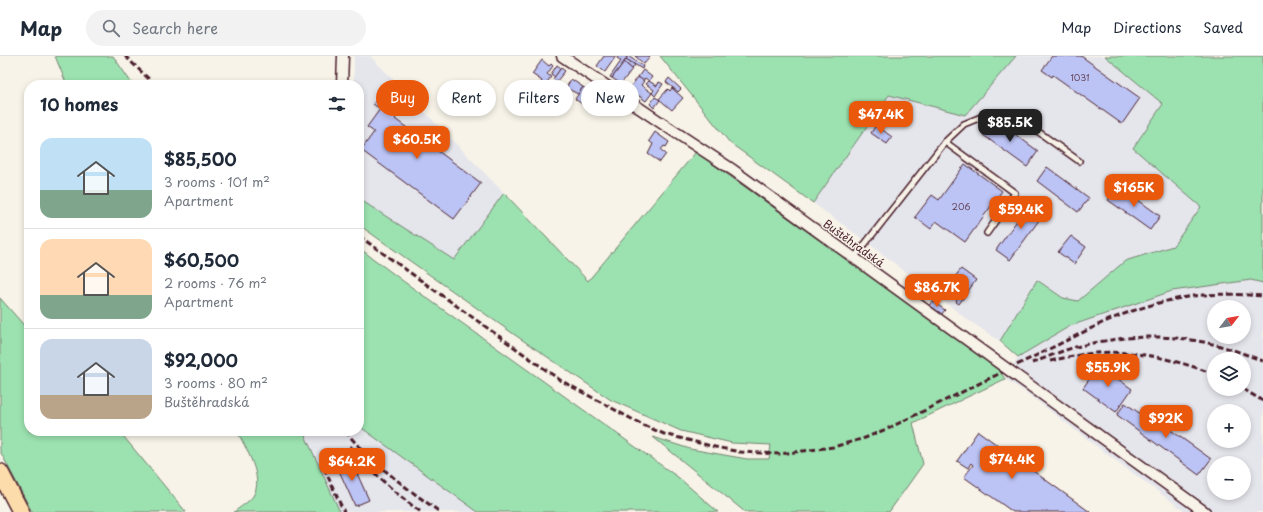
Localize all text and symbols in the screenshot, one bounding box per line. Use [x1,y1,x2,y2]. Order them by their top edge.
search box [86,10,366,46]
text: Map [20,14,62,42]
text: Search here [132,16,218,39]
icon: search [100,17,122,39]
text: Map [1061,17,1091,38]
text: Directions [1113,17,1181,38]
text: Saved [1203,17,1243,38]
house number: 1031 [1070,70,1090,84]
chip: Buy [376,80,429,116]
chip: Rent [437,80,496,116]
chip: Filters [504,80,573,116]
chip: New [581,80,639,116]
text: 10 homes [40,91,118,117]
icon: filters [326,93,348,115]
pin: $47.4K [848,101,914,135]
text: $47.4K [858,104,904,123]
pin: $85.5K [977,109,1043,143]
text: $85.5K [987,112,1033,131]
pin: $60.5K [384,126,450,160]
text: $60.5K [393,129,441,148]
text: $85,500 [164,146,237,172]
icon: home [72,154,120,202]
text: 3 rooms · 101 m² [164,172,270,191]
pin: $165K [1106,174,1162,208]
text: $165K [1114,177,1155,196]
text: Apartment [164,191,233,210]
pin: $59.4K [988,196,1054,230]
house number: 206 [952,199,970,213]
text: $59.4K [998,199,1044,218]
street label: Buštěhradská [820,215,888,271]
text: $60,500 [164,247,239,273]
icon: home [72,255,120,303]
text: 2 rooms · 76 m² [164,273,267,292]
pin: $86.7K [904,274,970,308]
text: $86.7K [914,277,960,296]
text: Apartment [164,292,233,311]
north arrow [1207,300,1251,344]
map controls [1207,300,1251,500]
text: $92,000 [164,347,238,373]
button: layers [1207,352,1251,396]
pin: $55.9K [1075,354,1141,388]
icon: home [72,355,120,403]
text: $55.9K [1085,357,1131,376]
text: 3 rooms · 80 m² [164,373,268,392]
text: Buštěhradská [164,392,249,411]
button: + [1207,404,1251,448]
pin: $92K [1142,405,1190,439]
text: $92K [1149,408,1183,427]
pin: $74.4K [979,446,1045,480]
pin: $64.2K [319,448,385,482]
text: $74.4K [989,449,1035,468]
text: $64.2K [328,451,376,470]
button: − [1207,456,1251,500]

